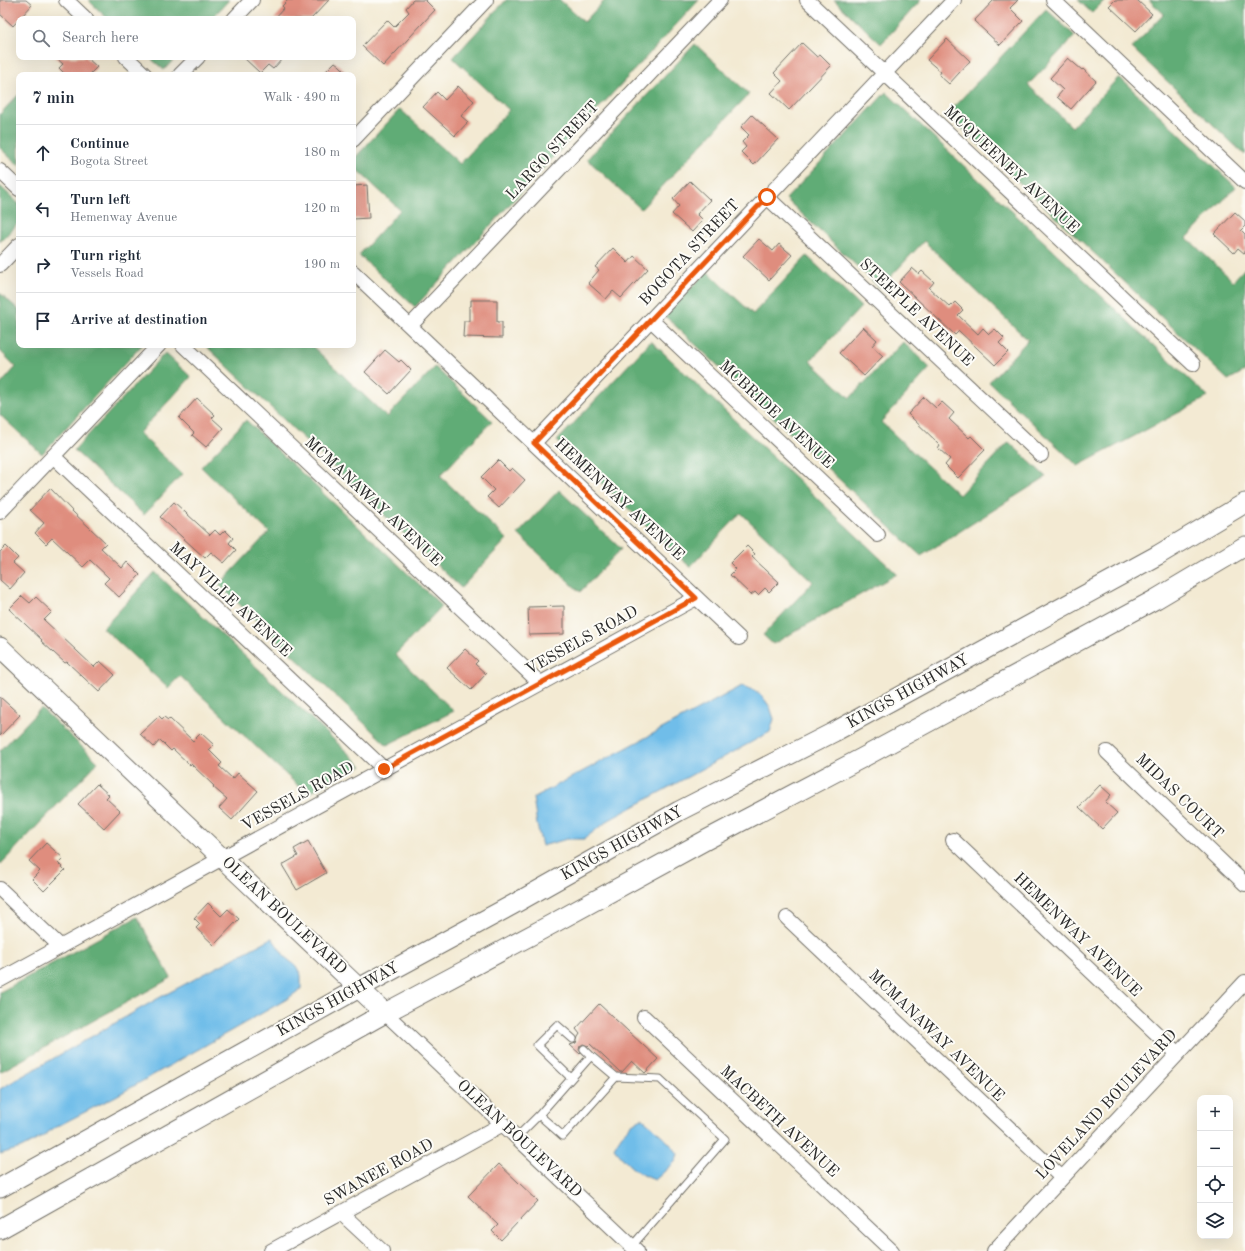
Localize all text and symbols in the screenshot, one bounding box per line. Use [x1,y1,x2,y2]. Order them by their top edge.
search box [16,16,356,60]
icon: search [30,27,52,49]
text: Search here [62,31,139,46]
text: 7 min [32,90,75,107]
text: Walk · 490 m [263,91,340,104]
street label: LARGO STREET [504,99,602,203]
street label: MCQUEENEY AVENUE [940,103,1082,237]
text: Continue [70,137,129,152]
icon: ahead [32,142,54,164]
text: 180 m [303,146,340,159]
text: Bogota Street [70,155,148,168]
route start [758,188,776,206]
text: Turn left [70,193,130,208]
street label: BOGOTA STREET [637,197,743,309]
icon: left [32,198,54,220]
text: 120 m [303,202,340,215]
text: Hemenway Avenue [70,211,177,224]
text: Turn right [70,249,141,264]
icon: right [32,254,54,276]
street label: STEEPLE AVENUE [856,256,976,370]
text: 190 m [303,258,340,271]
text: Vessels Road [70,267,144,280]
icon: arrive [32,310,54,332]
text: Arrive at destination [70,313,208,328]
street label: MCBRIDE AVENUE [716,358,836,472]
street label: MCMANAWAY AVENUE [301,434,445,570]
street label: HEMENWAY AVENUE [551,436,687,564]
street label: MAYVILLE AVENUE [166,540,294,660]
street label: VESSELS ROAD [523,604,641,678]
street label: KINGS HIGHWAY [844,652,972,732]
street label: MIDAS COURT [1132,751,1226,843]
street label: VESSELS ROAD [239,760,357,834]
route end [375,760,393,778]
street label: KINGS HIGHWAY [558,804,686,884]
street label: OLEAN BOULEVARD [218,854,350,978]
street label: HEMENWAY AVENUE [1010,870,1144,1000]
street label: KINGS HIGHWAY [274,960,402,1040]
street label: MCMANAWAY AVENUE [865,967,1007,1105]
street label: LOVELAND BOULEVARD [1033,1027,1181,1183]
street label: MACBETH AVENUE [717,1063,841,1181]
street label: OLEAN BOULEVARD [453,1077,585,1201]
map controls [1197,1095,1233,1239]
button: + [1197,1095,1233,1131]
button: − [1197,1131,1233,1167]
street label: SWANEE ROAD [322,1136,436,1210]
button: locate [1197,1167,1233,1203]
button: layers [1197,1203,1233,1239]

